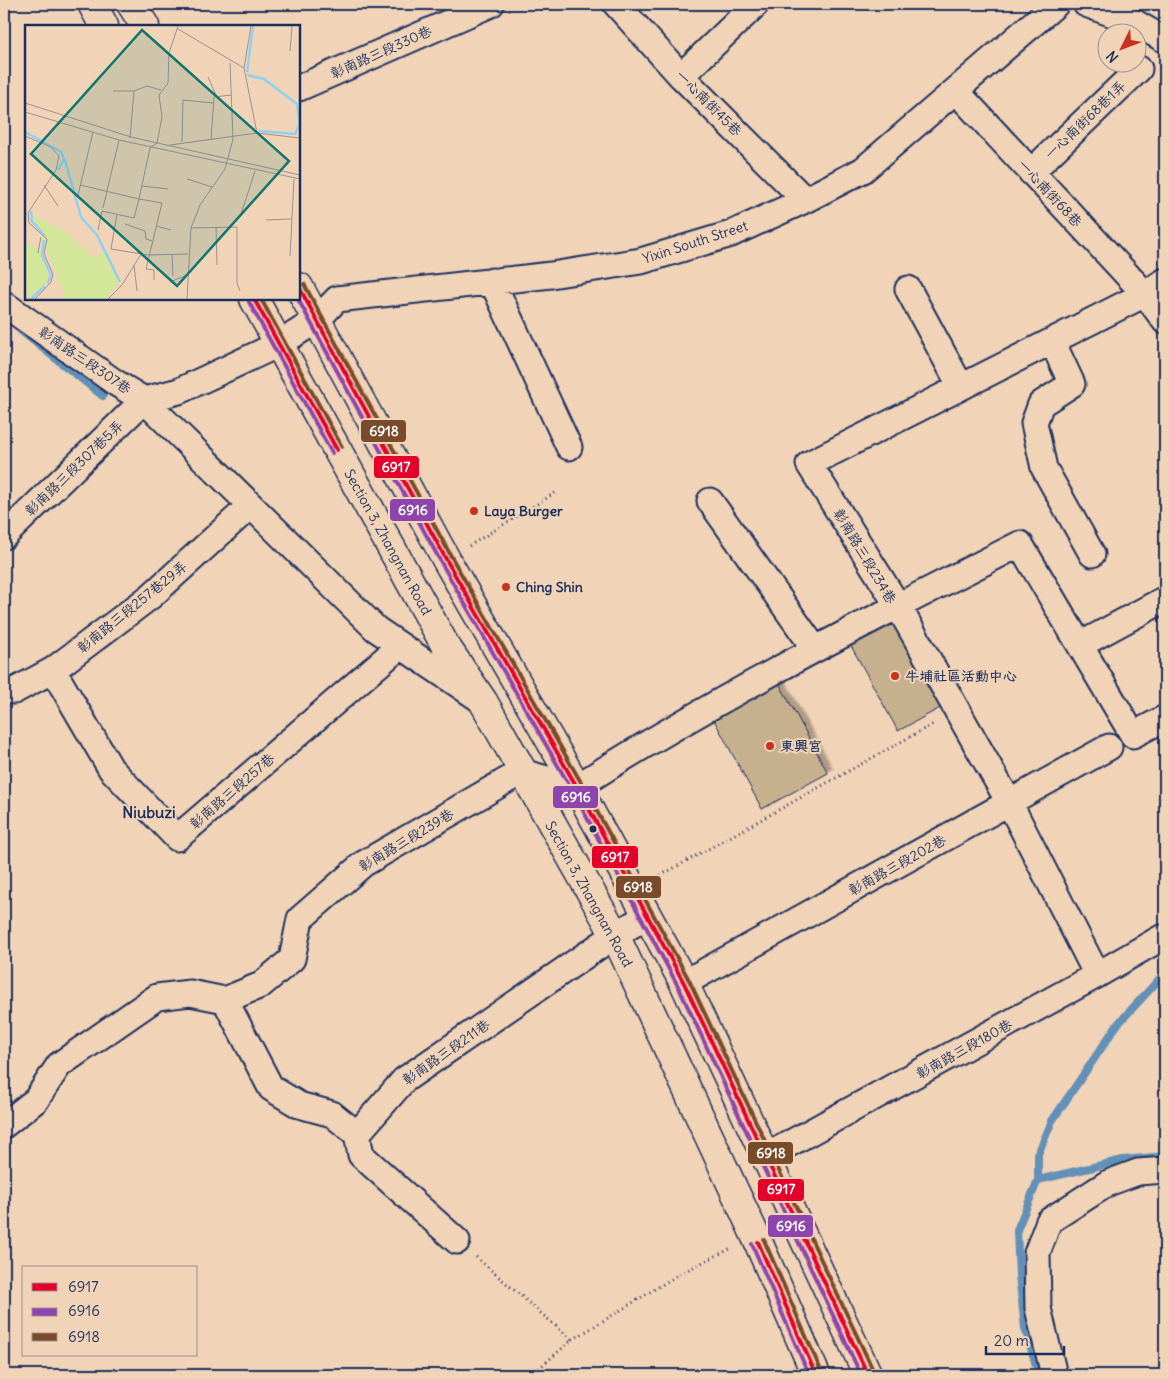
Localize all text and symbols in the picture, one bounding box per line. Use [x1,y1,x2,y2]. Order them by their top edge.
street label: 彰南路三段330巷 [327,21,435,82]
north arrow [1096,22,1146,72]
inset map [25,25,300,300]
text: N [1102,47,1122,66]
street label: 一心南街45巷 [672,66,747,141]
street label: 一心南街68巷1弄 [1041,77,1129,163]
street label: 一心南街68巷 [1014,155,1087,231]
street label: Yixin South Street [640,216,750,268]
street label: 彰南路三段307巷 [35,322,136,398]
street label: 彰南路三段307巷5弄 [21,416,127,520]
line badge: 6918 [360,419,407,443]
text: 6918 [369,422,399,440]
line badge: 6917 [373,455,420,479]
text: 6917 [382,458,410,476]
street label: Section 3, Zhangnan Road [340,466,436,618]
line badge: 6916 [389,498,436,522]
text: 6916 [398,501,428,519]
place label: Laya Burger [484,502,563,520]
marker: Laya Burger [468,505,480,517]
street label: 彰南路三段234巷 [830,505,901,608]
street label: 彰南路三段257巷29弄 [73,557,191,657]
place label: Ching Shin [516,578,583,596]
marker: Ching Shin [500,581,512,593]
place label: 牛埔社區活動中心 [905,667,1017,685]
marker: 牛埔社區活動中心 [889,670,901,682]
place label: 東興宮 [780,737,822,755]
marker: 東興宮 [764,740,776,752]
street label: 彰南路三段257巷 [186,749,279,833]
line badge: 6916 [552,785,599,809]
text: 6916 [561,788,591,806]
district label: Niubuzi [122,802,176,822]
street label: 彰南路三段239巷 [355,804,458,875]
street label: Section 3, Zhangnan Road [541,818,637,970]
unlabelled marker [588,824,598,834]
street label: 彰南路三段202巷 [845,830,950,899]
line badge: 6917 [591,845,639,869]
text: 6917 [601,848,629,866]
line badge: 6918 [615,875,662,899]
text: 6918 [623,878,653,896]
street label: 彰南路三段211巷 [399,1015,494,1089]
street label: 彰南路三段180巷 [913,1015,1016,1083]
line badge: 6918 [747,1141,794,1165]
text: 6918 [756,1144,786,1162]
line badge: 6917 [757,1178,805,1202]
text: 6917 [767,1180,795,1198]
line badge: 6916 [767,1214,814,1238]
text: 6916 [776,1217,806,1235]
legend [22,1266,198,1356]
text: 6917 [68,1277,99,1296]
text: 6916 [68,1301,100,1320]
scale bar [986,1324,1064,1356]
text: 6918 [68,1327,100,1346]
text: 20 m [994,1331,1029,1350]

